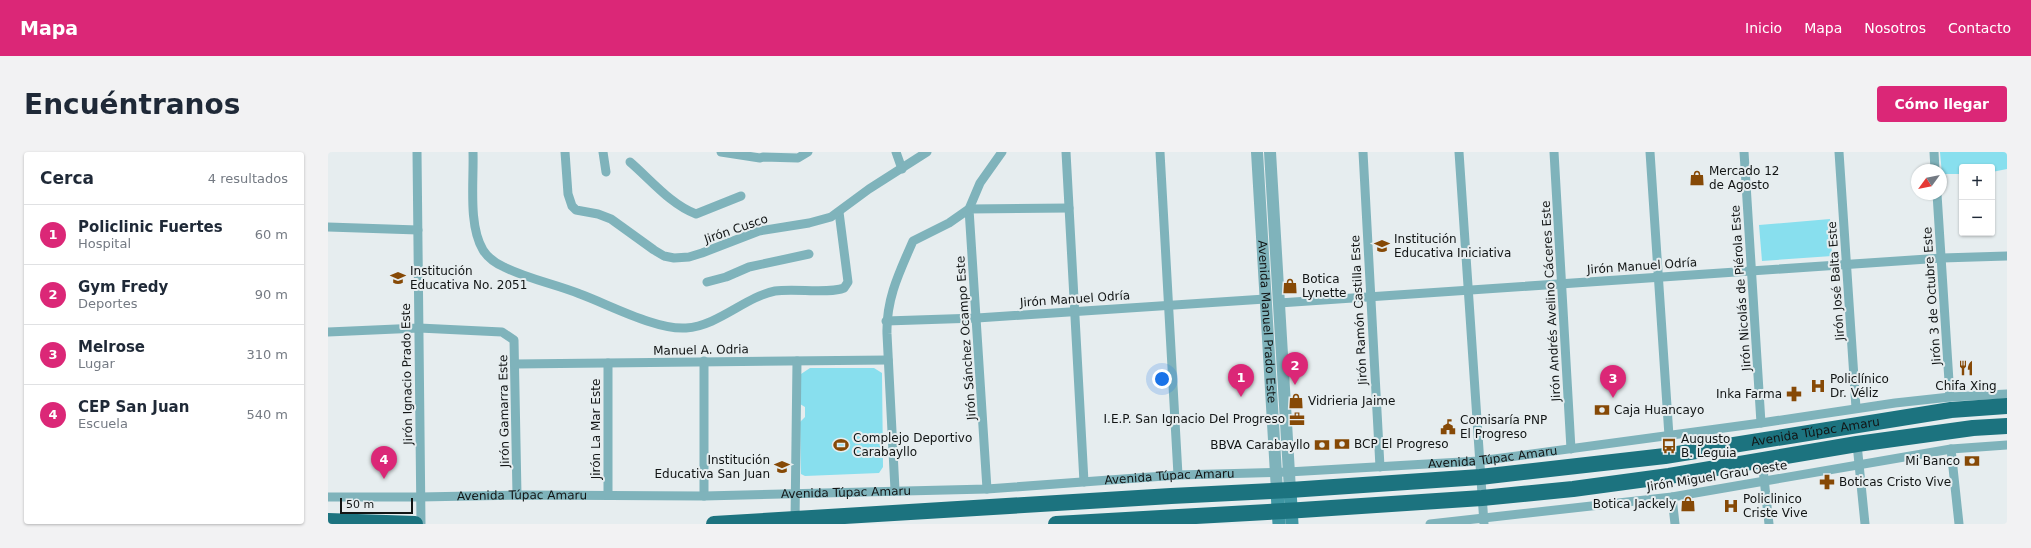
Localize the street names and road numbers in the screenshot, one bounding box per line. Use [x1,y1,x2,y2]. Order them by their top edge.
street label: Jirón Andrés Avelino Cáceres Este [1539,200,1563,403]
street label: Jirón Nicolás de Piérola Este [1728,205,1754,372]
street label: Jirón Cusco [701,212,770,247]
street label: Jirón José Balta Este [1825,221,1847,342]
street label: Jirón 3 de Octubre Este [1920,227,1944,366]
street label: Jirón Ramón Castilla Este [1348,235,1370,386]
street label: Avenida Manuel Prado Este [1255,240,1279,404]
street label: Jirón Manuel Odría [1585,255,1698,277]
street label: Jirón Sánchez Ocampo Este [953,256,979,421]
street label: Jirón Manuel Odría [1018,288,1131,310]
street label: Jirón Ignacio Prado Este [399,303,415,446]
street label: Manuel A. Odria [653,342,749,358]
street label: Jirón Gamarra Este [496,355,512,468]
street label: Jirón La Mar Este [589,379,603,480]
street label: Avenida Túpac Amaru [1750,415,1881,449]
street label: Avenida Túpac Amaru [1428,443,1558,471]
street label: Jirón Miguel Grau Oeste [1645,458,1788,494]
street label: Avenida Túpac Amaru [1104,466,1235,487]
street label: Avenida Túpac Amaru [781,484,911,501]
street label: Avenida Túpac Amaru [457,488,587,503]

